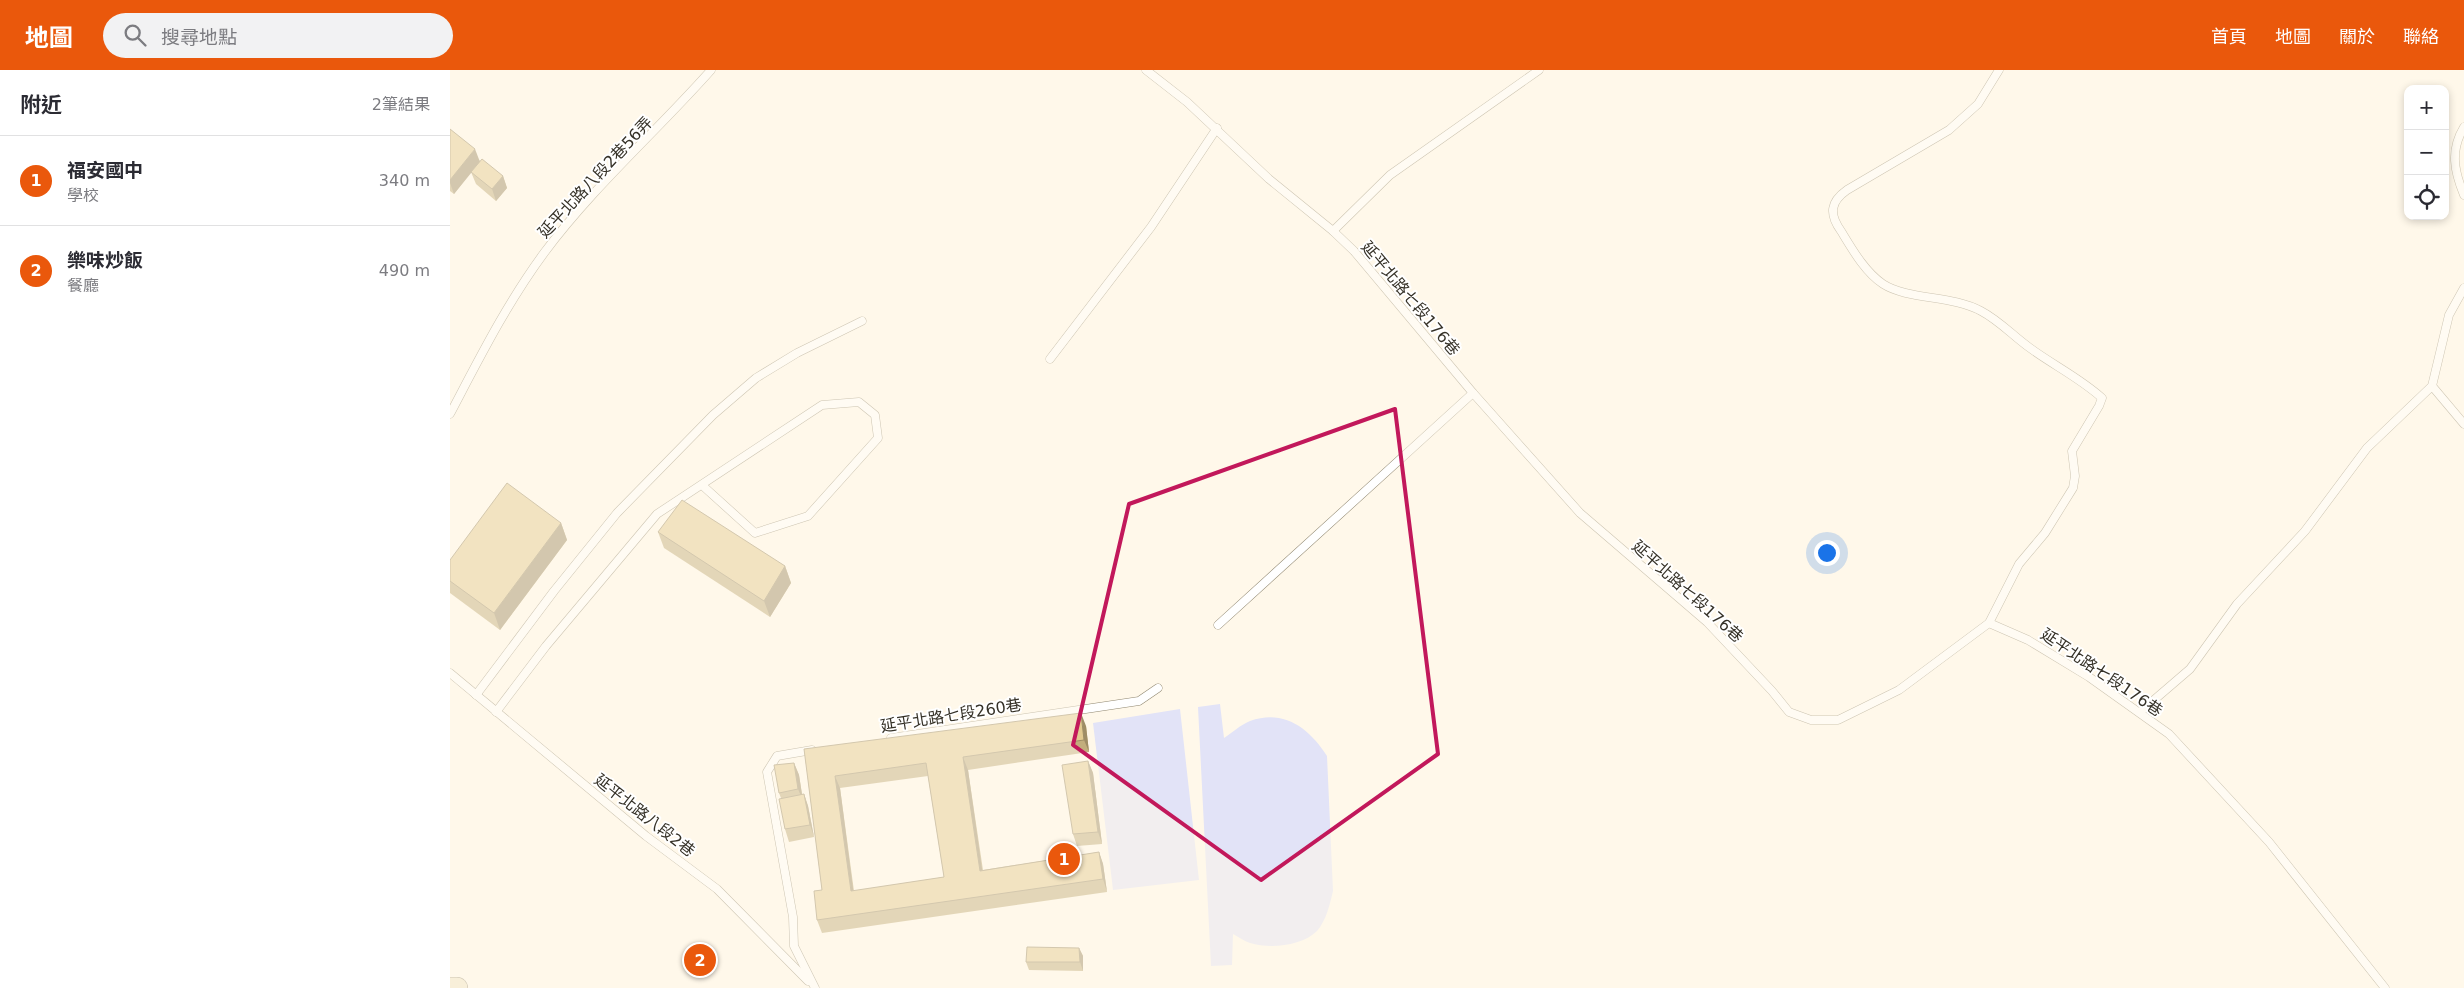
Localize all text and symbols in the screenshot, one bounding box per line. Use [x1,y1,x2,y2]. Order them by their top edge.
search box [103,13,453,58]
icon: search [121,21,149,49]
text: 地圖 [25,24,73,52]
text: 搜尋地點 [161,26,237,48]
text: 首頁 [2211,26,2247,47]
text: 地圖 [2275,26,2311,47]
text: 關於 [2339,26,2375,47]
text: 聯絡 [2403,26,2439,47]
map controls [2404,85,2449,220]
button: + [2404,85,2449,130]
text: 附近 [20,93,62,117]
text: 2筆結果 [372,95,430,114]
street label: 延平北路八段2巷56弄 [534,113,656,242]
button: − [2404,130,2449,175]
text: 福安國中 [67,159,143,181]
text: 1 [30,171,42,190]
text: 340 m [379,171,430,190]
button: locate [2404,175,2449,220]
text: 學校 [67,186,99,205]
street label: 延平北路七段176巷 [1358,238,1464,359]
text: 樂味炒飯 [67,249,143,271]
text: 2 [30,261,42,280]
text: 490 m [379,261,430,280]
text: 餐廳 [67,276,99,295]
street label: 延平北路七段176巷 [1628,537,1747,646]
your location [1814,540,1840,566]
street label: 延平北路七段176巷 [2037,625,2166,720]
street label: 延平北路七段260巷 [879,695,1023,736]
street label: 延平北路八段2巷 [591,770,699,860]
pin: 1 [1048,840,1080,878]
pin: 2 [684,941,716,979]

